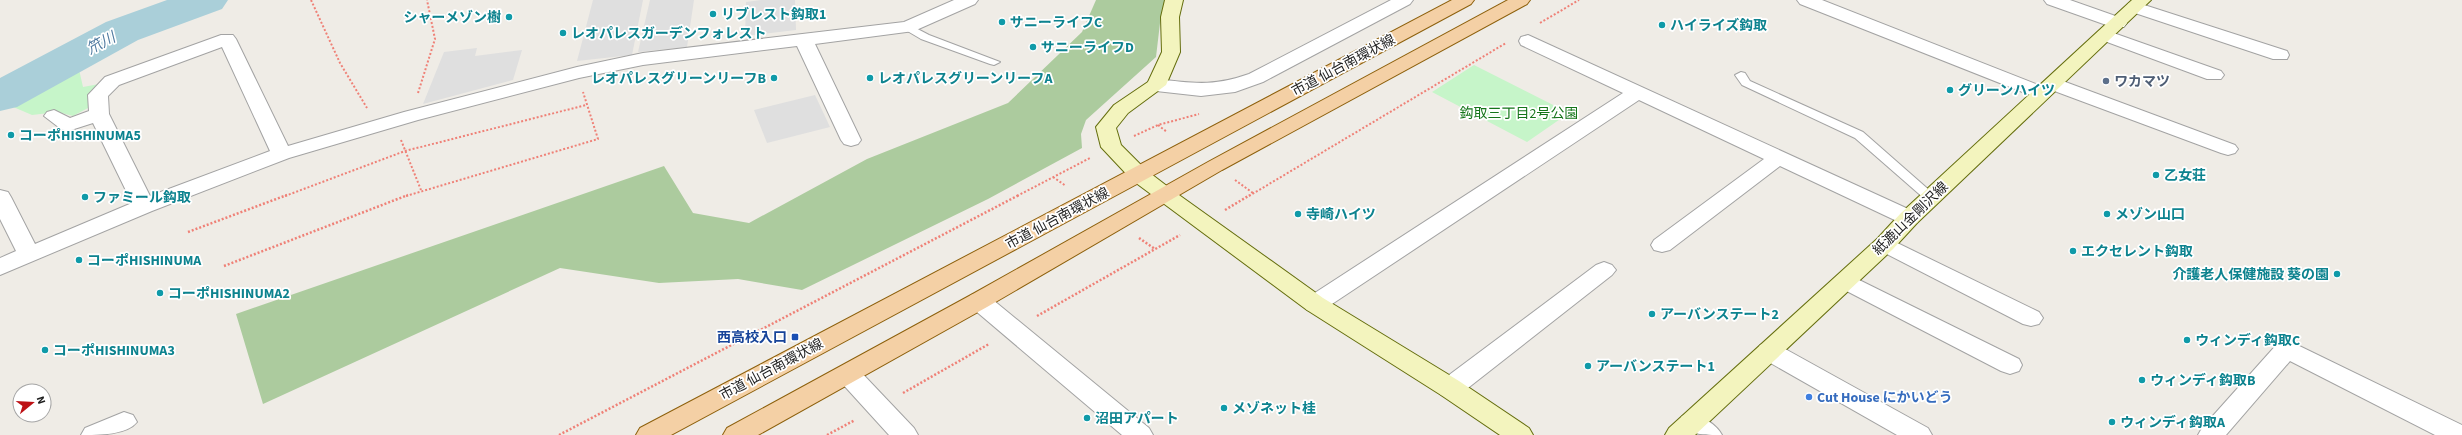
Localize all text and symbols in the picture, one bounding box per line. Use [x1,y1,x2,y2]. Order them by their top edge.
place label: リブレスト鈎取1 [721,5,826,25]
place label: シャーメゾン樹 [404,8,501,28]
marker: リブレスト鈎取1 [708,9,718,19]
marker: シャーメゾン樹 [504,12,514,22]
place label: サニーライフC [1010,13,1102,33]
place label: ハイライズ鈎取 [1670,16,1767,36]
marker: サニーライフC [997,17,1007,27]
marker: ハイライズ鈎取 [1657,20,1667,30]
place label: レオパレスガーデンフォレスト [571,24,767,44]
water label: 笊川 [83,26,121,60]
marker: レオパレスガーデンフォレスト [558,28,568,38]
street label: 市道 仙台南環状線 [1288,30,1399,102]
place label: サニーライフD [1041,38,1134,58]
marker: サニーライフD [1028,42,1038,52]
place label: レオパレスグリーンリーフB [591,69,767,89]
place label: レオパレスグリーンリーフA [878,69,1053,89]
place label: ワカマツ [2114,72,2170,92]
marker: レオパレスグリーンリーフB [769,73,779,83]
marker: レオパレスグリーンリーフA [865,73,875,83]
marker: ワカマツ [2101,76,2111,86]
place label: グリーンハイツ [1958,81,2055,101]
marker: グリーンハイツ [1945,85,1955,95]
park label: 鈎取三丁目2号公園 [1460,104,1578,124]
place label: コーポHISHINUMA5 [19,126,141,146]
marker: コーポHISHINUMA5 [6,130,16,140]
place label: 乙女荘 [2164,166,2206,186]
marker: 乙女荘 [2151,170,2161,180]
street label: 紙漉山金剛沢線 [1869,177,1953,260]
street label: 市道 仙台南環状線 [1002,183,1113,255]
place label: ファミール鈎取 [93,188,191,208]
marker: ファミール鈎取 [80,192,90,202]
place label: 寺崎ハイツ [1306,205,1376,225]
place label: メゾン山口 [2115,205,2185,225]
marker: 寺崎ハイツ [1293,209,1303,219]
marker: メゾン山口 [2102,209,2112,219]
place label: エクセレント鈎取 [2081,242,2193,262]
marker: エクセレント鈎取 [2068,246,2078,256]
place label: コーポHISHINUMA [87,251,202,271]
marker: コーポHISHINUMA [74,255,84,265]
place label: 介護老人保健施設 葵の園 [2172,265,2329,285]
marker: 介護老人保健施設 葵の園 [2332,269,2342,279]
place label: コーポHISHINUMA2 [168,284,290,304]
marker: コーポHISHINUMA2 [155,288,165,298]
place label: アーバンステート2 [1660,305,1779,325]
marker: アーバンステート2 [1647,309,1657,319]
place label: 西高校入口 [717,328,787,348]
place label: ウィンディ鈎取C [2195,331,2300,351]
marker: 西高校入口 [790,332,800,342]
street label: 市道 仙台南環状線 [716,334,827,406]
marker: ウィンディ鈎取C [2182,335,2192,345]
place label: コーポHISHINUMA3 [53,341,175,361]
marker: コーポHISHINUMA3 [40,345,50,355]
place label: アーバンステート1 [1596,357,1715,377]
marker: アーバンステート1 [1583,361,1593,371]
place label: ウィンディ鈎取B [2150,371,2256,391]
marker: ウィンディ鈎取B [2137,375,2147,385]
north arrow [12,383,52,423]
place label: Cut House にかいどう [1817,388,1953,408]
marker: Cut House にかいどう [1804,392,1814,402]
text: N [33,394,49,406]
place label: メゾネット桂 [1232,399,1316,419]
marker: メゾネット桂 [1219,403,1229,413]
place label: 沼田アパート [1095,409,1179,429]
marker: 沼田アパート [1082,413,1092,423]
place label: ウィンディ鈎取A [2120,413,2226,433]
marker: ウィンディ鈎取A [2107,417,2117,427]

